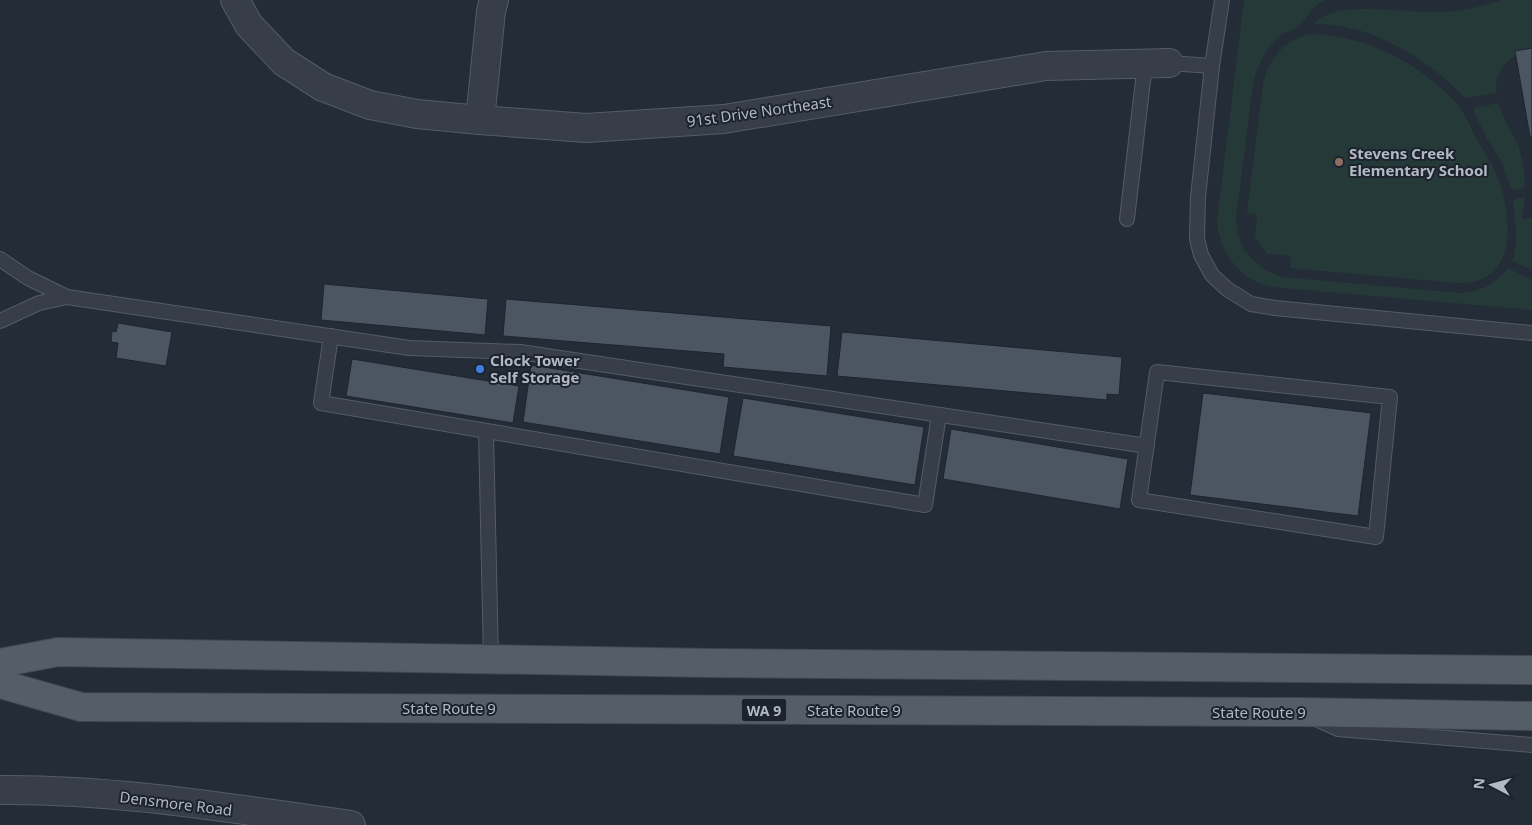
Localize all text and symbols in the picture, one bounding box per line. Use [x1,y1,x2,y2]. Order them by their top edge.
street label: 91st Drive Northeast [686,91,833,131]
place label: Stevens Creek Elementary School [1349,143,1488,180]
marker: Stevens Creek Elementary School [1333,156,1345,168]
place label: Clock Tower Self Storage [490,350,580,387]
marker: Clock Tower Self Storage [474,363,486,375]
street label: State Route 9 [402,698,496,718]
road number: WA 9 [742,698,786,722]
street label: State Route 9 [807,700,901,720]
street label: State Route 9 [1212,702,1306,722]
north arrow [1467,760,1517,810]
text: N [1469,777,1489,790]
street label: Densmore Road [119,786,233,820]

